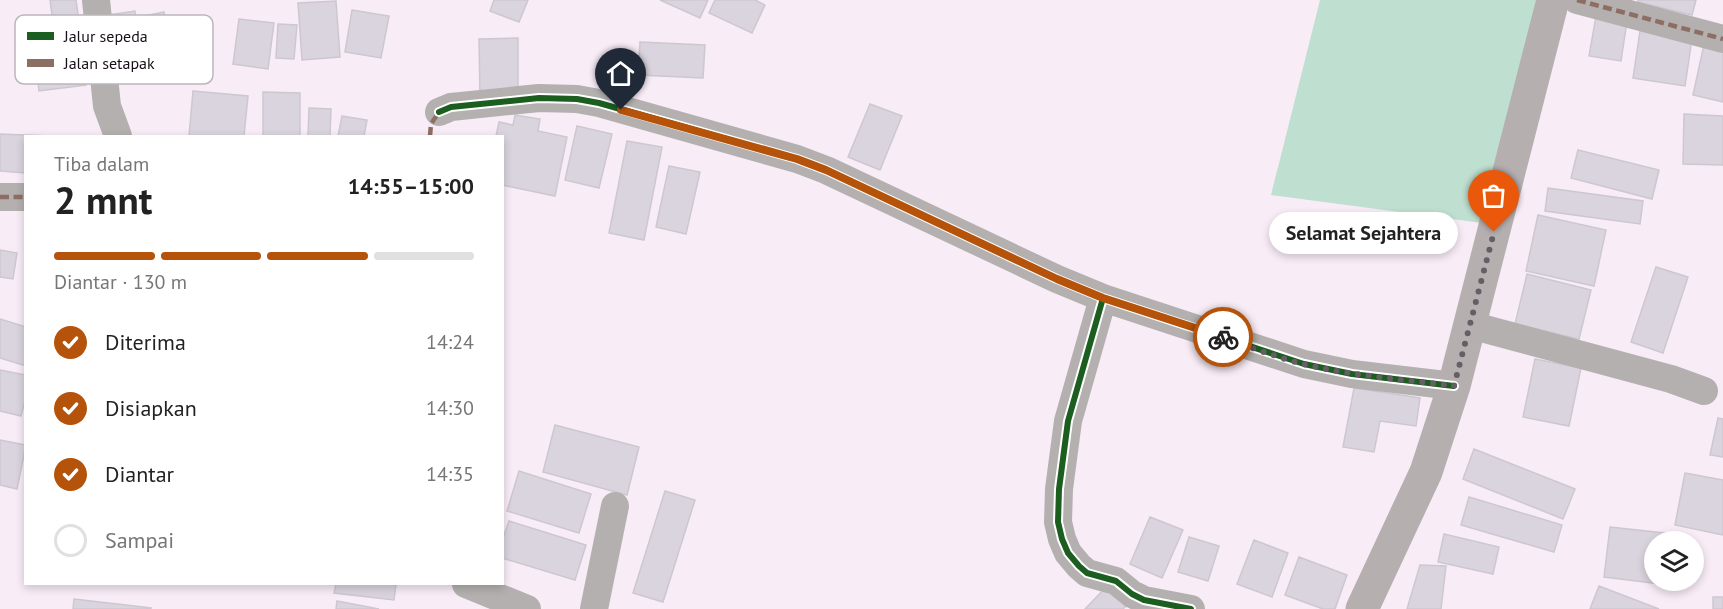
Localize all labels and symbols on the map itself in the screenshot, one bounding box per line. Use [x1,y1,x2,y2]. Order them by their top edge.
legend [15,15,213,84]
text: Jalur sepeda [63,26,148,46]
pin [595,48,646,110]
text: Jalan setapak [63,53,155,73]
pin [1468,170,1519,232]
callout: Selamat Sejahtera [1269,211,1458,253]
courier [1193,307,1253,367]

